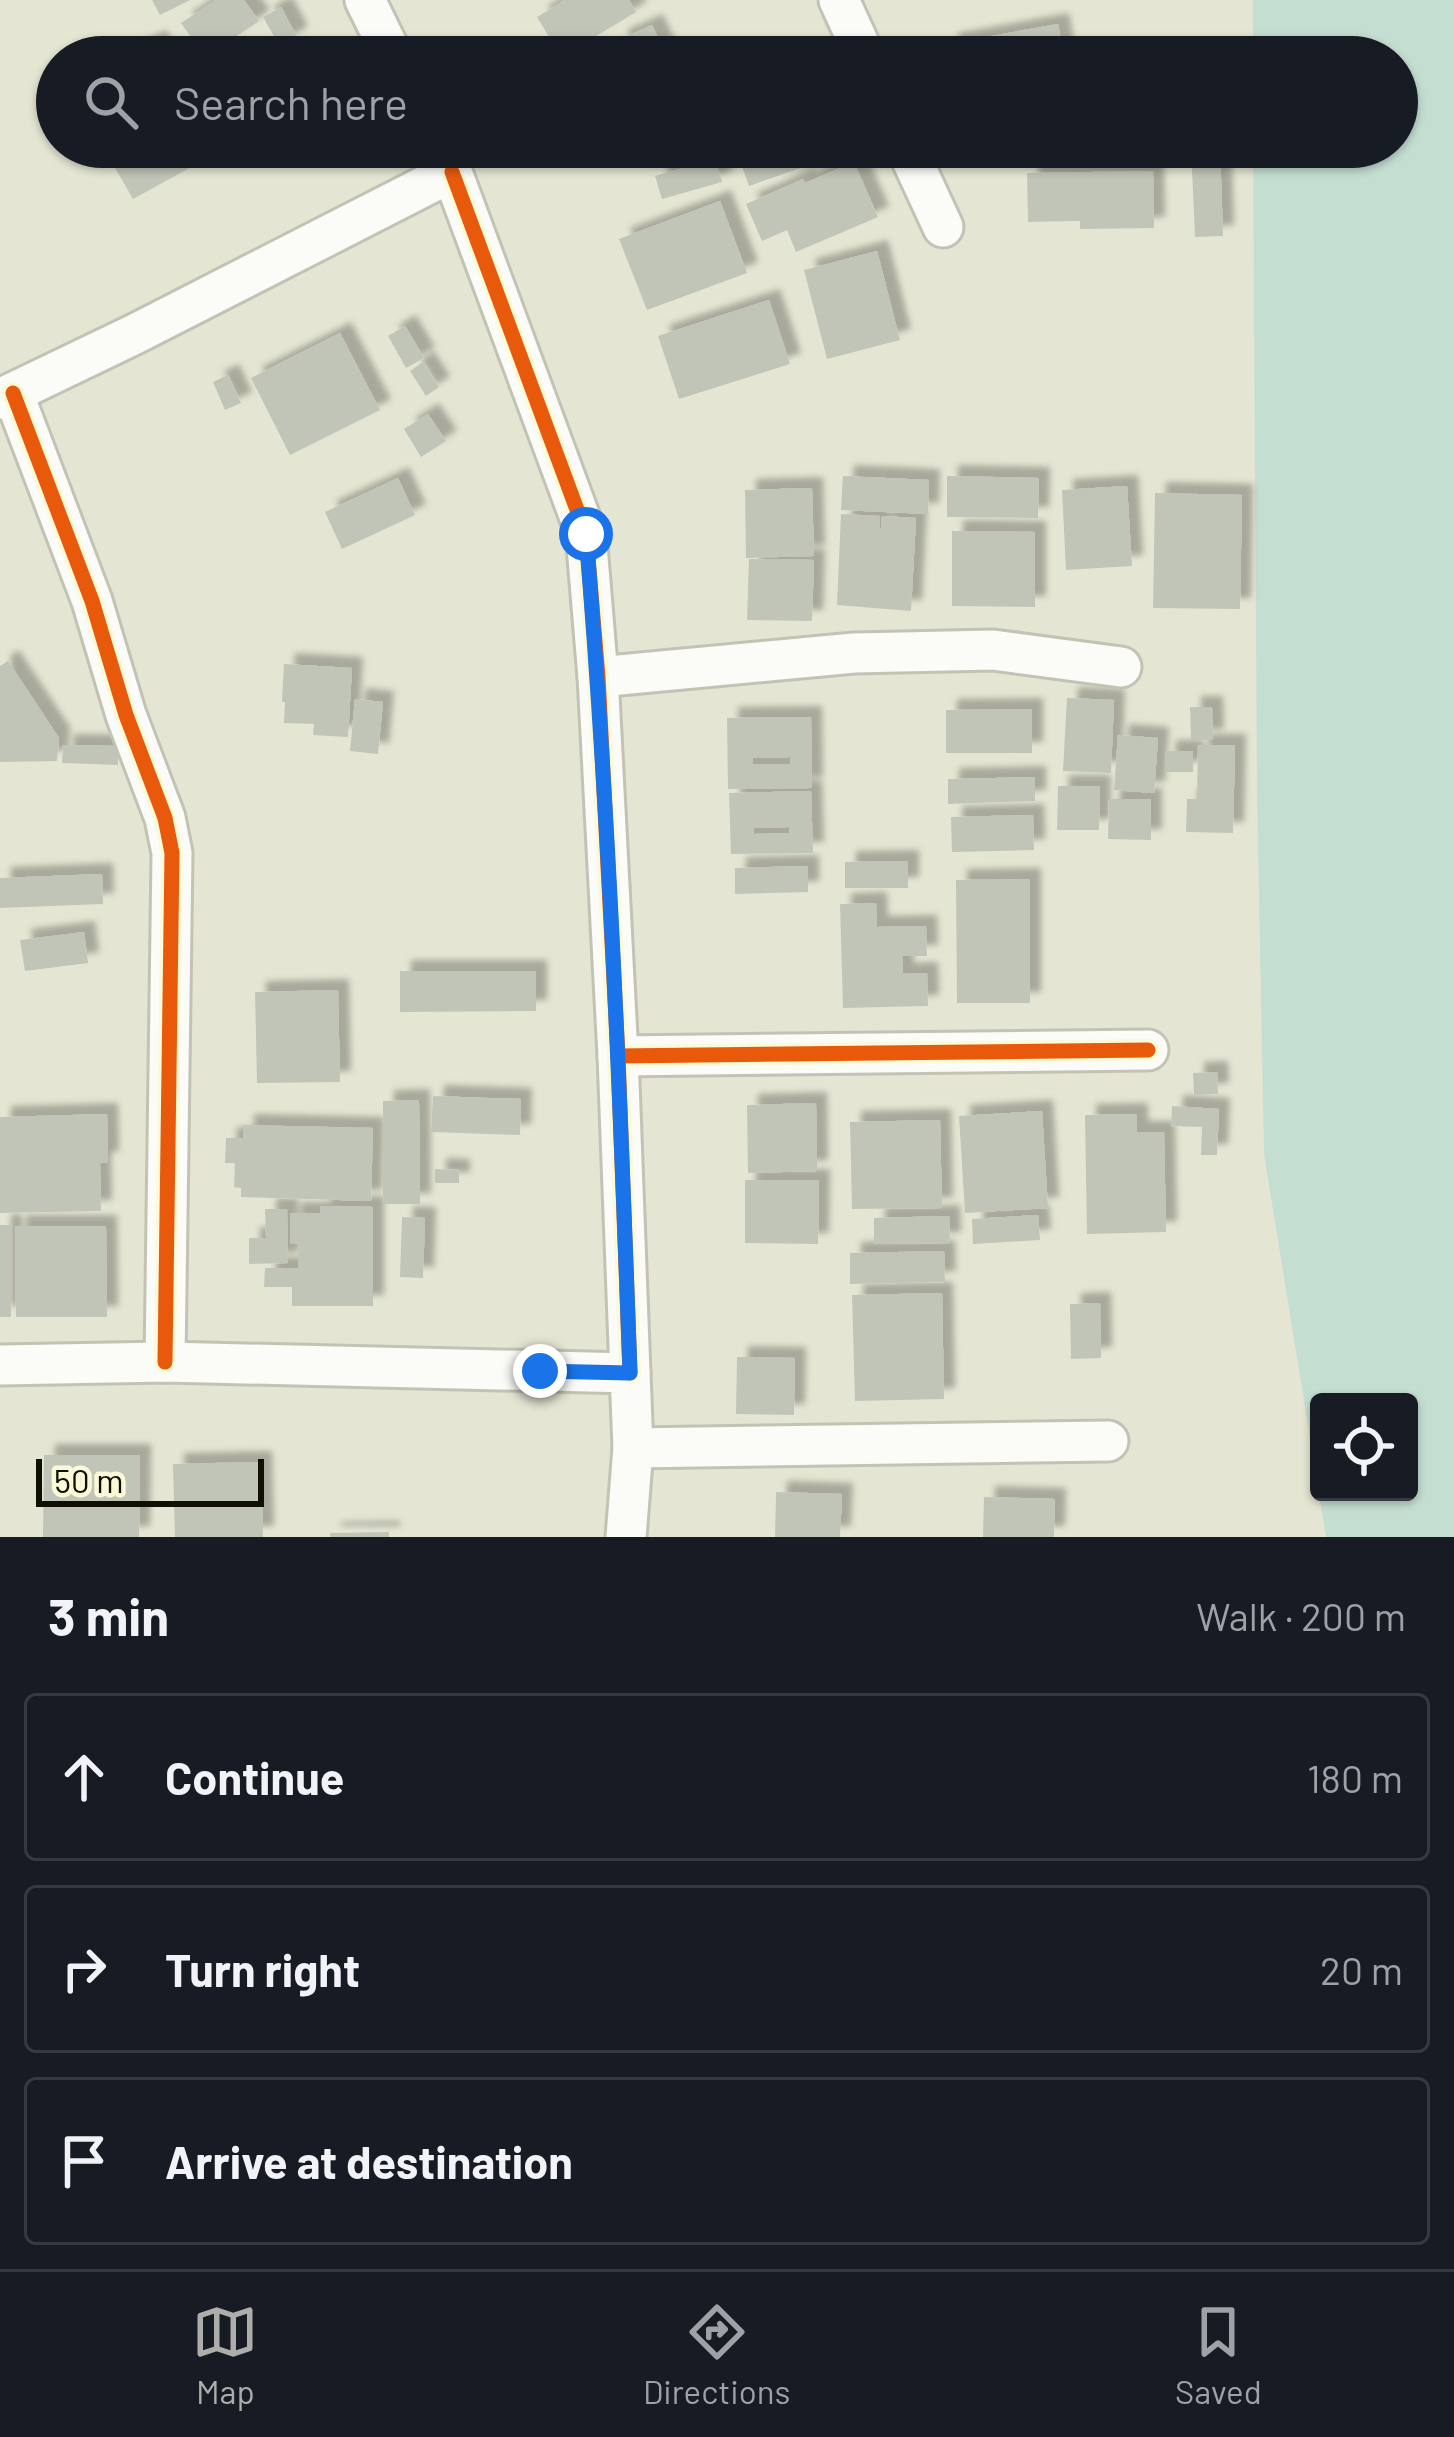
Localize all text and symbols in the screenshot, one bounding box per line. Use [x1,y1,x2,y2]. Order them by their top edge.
search box [36,36,1418,168]
icon: search [78,69,144,135]
text: Search here [174,75,408,129]
route start [559,507,613,561]
route end [513,1344,567,1398]
map controls [1310,1393,1418,1501]
button: locate [1310,1393,1418,1501]
scale bar [36,1453,264,1506]
text: 50 m [54,1460,124,1500]
text: 3 min [48,1585,169,1646]
text: Walk · 200 m [1196,1592,1406,1639]
icon: ahead [51,1744,117,1810]
text: Continue [165,1750,344,1804]
text: 180 m [1307,1754,1403,1801]
icon: right [51,1936,117,2002]
text: Turn right [165,1942,360,1996]
text: 20 m [1320,1946,1403,1993]
icon: arrive [51,2128,117,2194]
text: Arrive at destination [165,2134,573,2188]
tab: Map [192,2299,258,2411]
tab: Directions [643,2299,790,2411]
tab: Saved [1175,2299,1262,2411]

